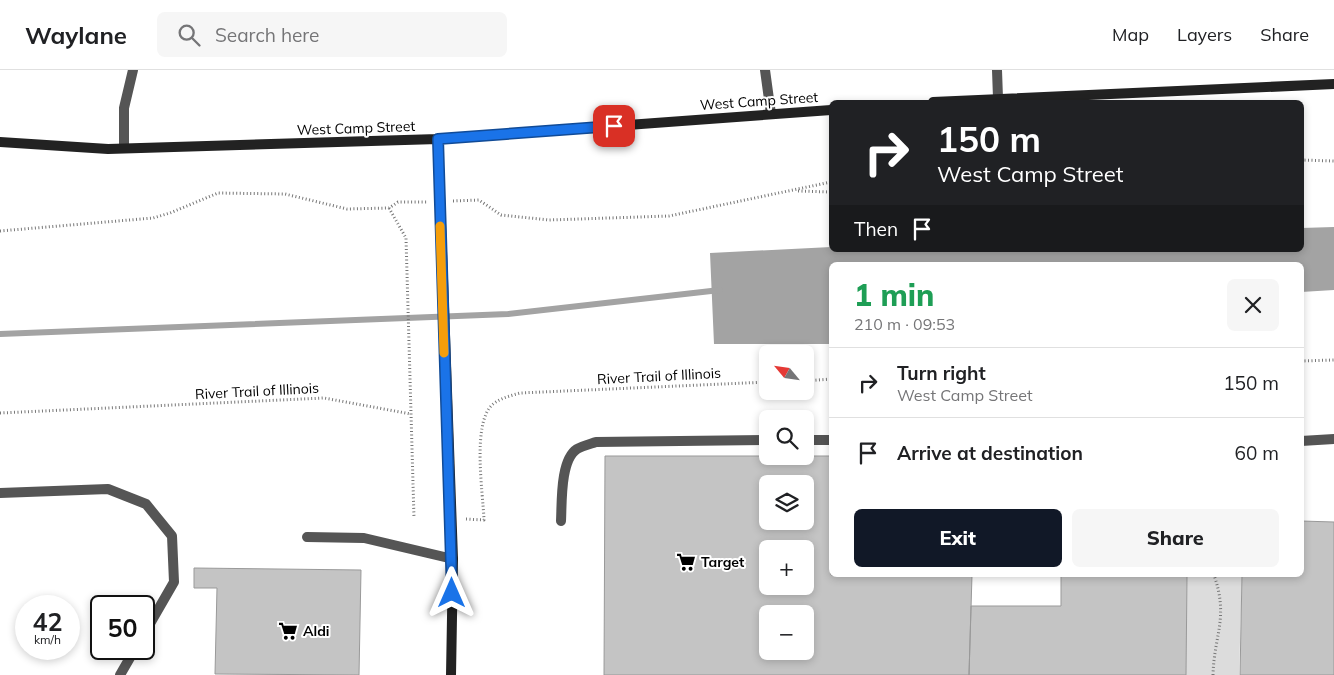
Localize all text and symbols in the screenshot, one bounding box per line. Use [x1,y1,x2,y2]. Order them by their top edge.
search box [157,12,507,57]
text: Waylane [25,20,127,50]
icon: search [175,21,203,49]
text: Search here [215,23,319,47]
text: Map [1112,23,1149,46]
text: Layers [1177,23,1232,46]
text: Share [1260,23,1309,46]
street label: West Camp Street [699,88,819,114]
pin [593,105,635,147]
icon: arrive [600,112,628,140]
street label: West Camp Street [296,117,416,139]
text: 150 m [937,117,1041,161]
icon: right [854,120,919,185]
text: West Camp Street [937,160,1123,188]
icon: arrive [908,215,936,243]
text: Then [854,217,898,241]
text: 1 min [854,276,934,314]
button: close [1227,279,1279,331]
text: 210 m · 09:53 [854,314,955,334]
north arrow [759,345,814,400]
map controls [759,345,814,660]
text: Turn right [897,361,986,385]
street label: River Trail of Illinois [596,364,722,388]
icon: right [854,369,882,397]
text: 150 m [1223,371,1279,395]
street label: River Trail of Illinois [194,379,320,403]
text: West Camp Street [897,385,1033,405]
button: search [759,410,814,465]
icon: arrive [854,439,882,467]
text: Arrive at destination [897,441,1083,465]
text: 60 m [1235,441,1279,465]
button: layers [759,475,814,530]
button: Exit [854,509,1062,567]
button: Share [1072,509,1279,567]
button: + [759,540,814,595]
supermarket icon: Target [675,551,697,573]
place label: Target [701,553,745,571]
position arrow [425,566,477,618]
speed limit sign: 50 [90,595,155,660]
button: − [759,605,814,660]
text: 42 [32,606,63,637]
supermarket icon: Aldi [277,620,299,642]
place label: Aldi [303,622,330,640]
text: km/h [34,632,61,647]

